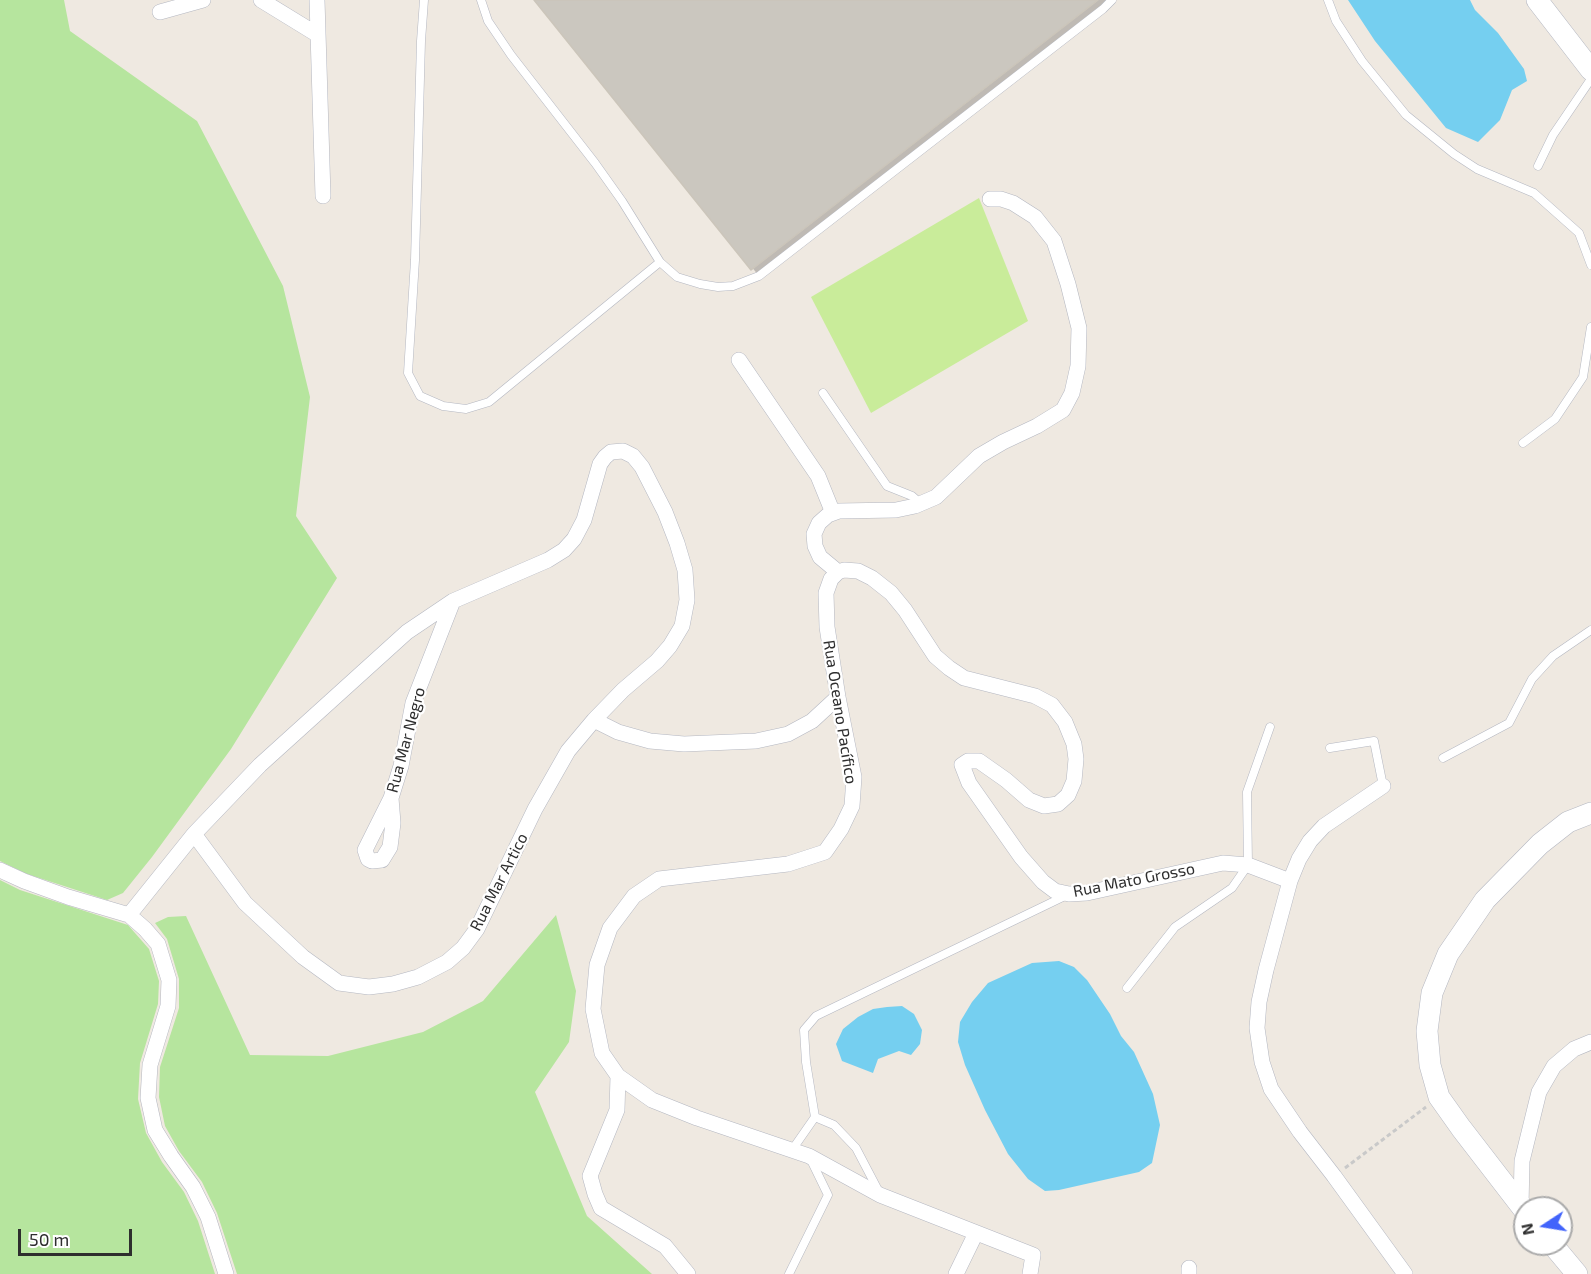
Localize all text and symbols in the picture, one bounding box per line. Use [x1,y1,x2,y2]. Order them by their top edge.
street label: Rua Oceano Pacífico [819,639,861,785]
street label: Rua Mar Negro [383,685,429,795]
street label: Rua Mar Artico [466,830,532,934]
street label: Rua Mato Grosso [1071,859,1197,901]
north arrow [1513,1196,1573,1256]
scale bar [21,1217,135,1255]
text: N [1516,1222,1537,1237]
text: 50 m [29,1228,69,1250]

